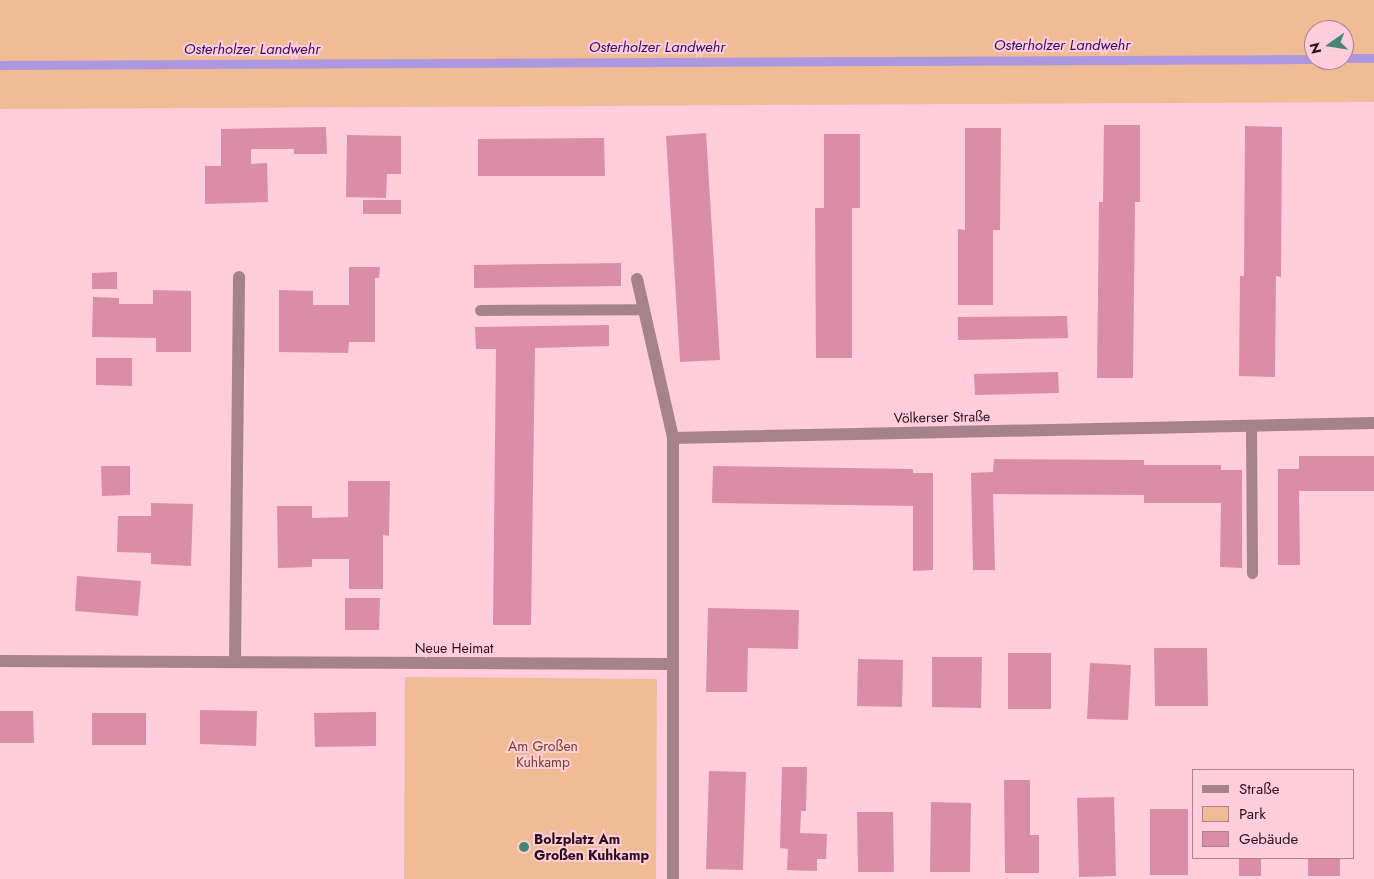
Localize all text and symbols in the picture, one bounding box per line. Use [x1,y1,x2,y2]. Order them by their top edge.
north arrow [1304,20,1354,70]
water label: Osterholzer Landwehr [994,37,1130,55]
water label: Osterholzer Landwehr [589,39,725,57]
text: N [1304,40,1326,56]
water label: Osterholzer Landwehr [184,41,320,59]
street label: Völkerser Straße [894,408,990,426]
street label: Neue Heimat [415,640,493,656]
park label: Am Großen Kuhkamp [508,738,578,770]
legend [1192,769,1354,859]
text: Straße [1239,778,1279,800]
text: Park [1239,803,1266,825]
text: Gebäude [1239,828,1298,850]
place label: Bolzplatz Am Großen Kuhkamp [534,831,649,864]
marker: Bolzplatz Am Großen Kuhkamp [518,841,530,853]

